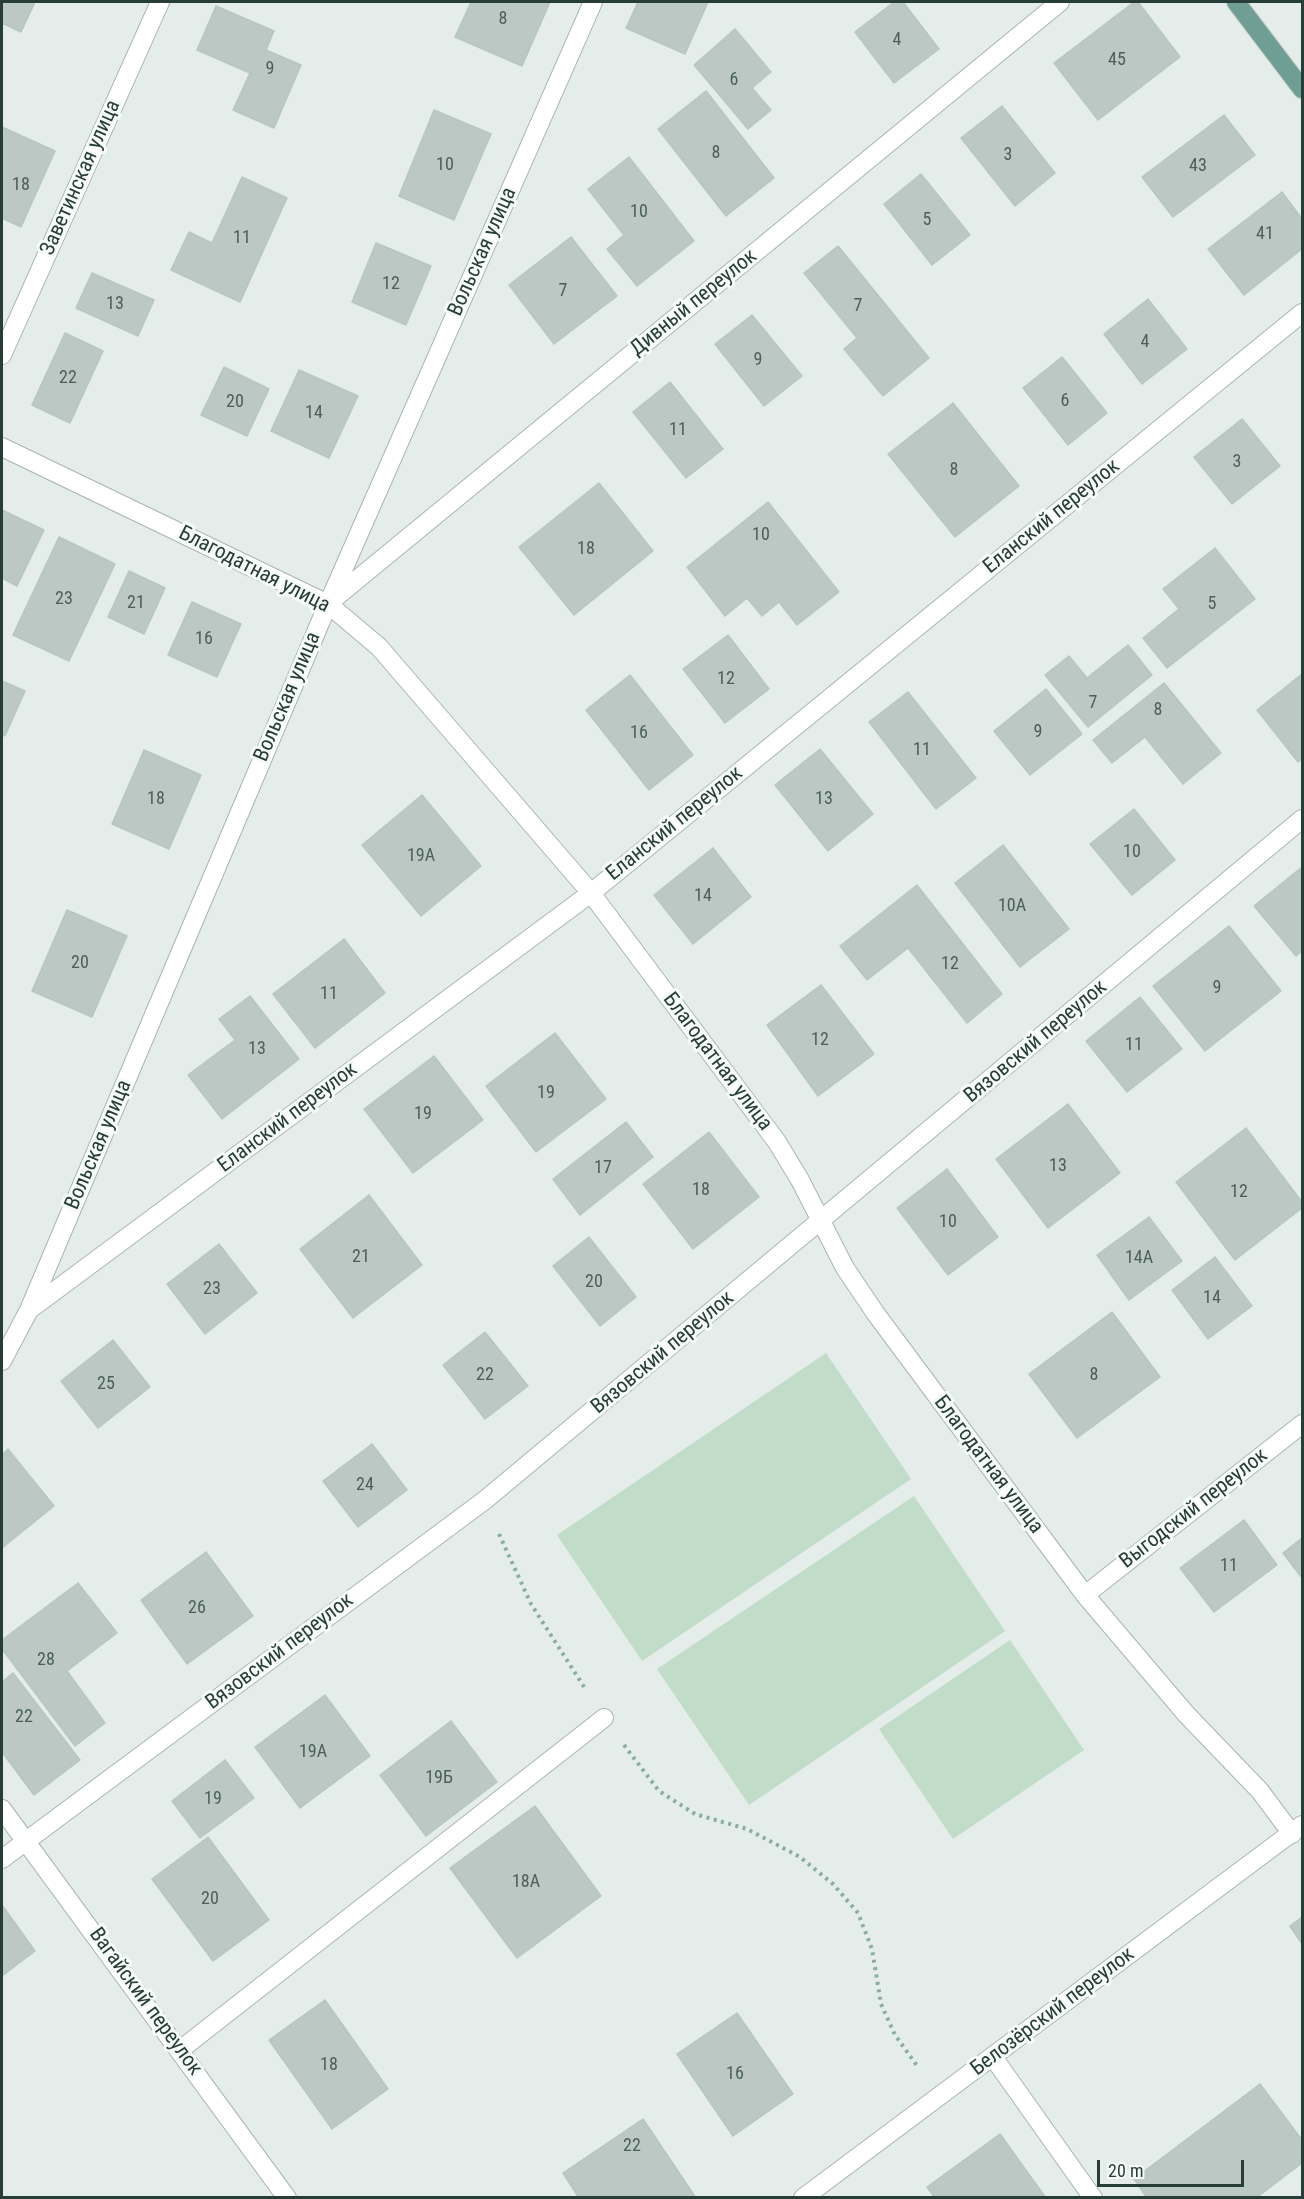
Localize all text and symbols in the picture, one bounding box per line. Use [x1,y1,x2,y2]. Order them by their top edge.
house number: 8 [499,8,507,30]
house number: 4 [893,29,901,51]
house number: 45 [1108,49,1126,71]
house number: 9 [266,58,274,80]
house number: 6 [730,69,738,91]
street label: Заветинская улица [35,97,127,259]
house number: 8 [712,142,720,164]
house number: 3 [1004,144,1012,166]
house number: 10 [436,154,454,176]
house number: 43 [1189,155,1207,177]
house number: 18 [12,174,30,196]
street label: Вольская улица [443,184,523,320]
house number: 10 [630,201,648,223]
house number: 5 [923,209,931,231]
house number: 41 [1256,223,1274,245]
house number: 11 [233,227,251,249]
street label: Дивный переулок [625,244,763,362]
house number: 12 [382,273,400,295]
house number: 7 [559,280,567,302]
house number: 13 [106,293,124,315]
house number: 7 [854,295,862,317]
house number: 4 [1141,331,1149,353]
house number: 9 [754,349,762,371]
house number: 22 [59,367,77,389]
house number: 6 [1061,390,1069,412]
house number: 20 [226,391,244,413]
house number: 14 [305,402,323,424]
house number: 11 [669,419,687,441]
house number: 3 [1233,451,1241,473]
street label: Еланский переулок [979,454,1125,580]
house number: 8 [950,459,958,481]
street label: Благодатная улица [174,521,334,619]
house number: 10 [752,524,770,546]
house number: 18 [577,538,595,560]
house number: 23 [55,588,73,610]
house number: 21 [127,592,145,614]
house number: 5 [1208,593,1216,615]
house number: 16 [195,628,213,650]
street label: Вольская улица [249,628,327,766]
house number: 12 [717,668,735,690]
house number: 7 [1089,692,1097,714]
house number: 8 [1154,699,1162,721]
house number: 9 [1034,721,1042,743]
house number: 16 [630,722,648,744]
house number: 11 [913,739,931,761]
street label: Еланский переулок [602,761,748,887]
house number: 18 [147,788,165,810]
house number: 13 [815,788,833,810]
house number: 10 [1123,841,1141,863]
house number: 19А [407,845,435,867]
house number: 14 [694,885,712,907]
house number: 10А [998,895,1026,917]
house number: 20 [71,952,89,974]
house number: 12 [941,953,959,975]
street label: Вязовский переулок [960,975,1112,1109]
house number: 9 [1213,977,1221,999]
house number: 11 [320,983,338,1005]
street label: Благодатная улица [657,988,777,1136]
house number: 12 [811,1029,829,1051]
house number: 11 [1125,1034,1143,1056]
house number: 13 [248,1038,266,1060]
street label: Еланский переулок [213,1057,363,1179]
street label: Вольская улица [60,1076,138,1214]
house number: 19 [537,1082,555,1104]
house number: 19 [414,1103,432,1125]
house number: 13 [1049,1155,1067,1177]
house number: 17 [594,1157,612,1179]
house number: 18 [692,1179,710,1201]
house number: 12 [1230,1181,1248,1203]
house number: 10 [939,1211,957,1233]
house number: 21 [352,1246,370,1268]
house number: 14А [1125,1247,1153,1269]
house number: 20 [585,1271,603,1293]
house number: 23 [203,1278,221,1300]
street label: Вязовский переулок [587,1286,739,1420]
house number: 14 [1203,1287,1221,1309]
house number: 22 [476,1364,494,1386]
house number: 8 [1090,1364,1098,1386]
house number: 25 [97,1373,115,1395]
street label: Благодатная улица [928,1391,1048,1539]
street label: Выгодский переулок [1115,1443,1273,1575]
house number: 24 [356,1474,374,1496]
house number: 11 [1220,1555,1238,1577]
street label: Вязовский переулок [201,1588,359,1716]
house number: 26 [188,1597,206,1619]
house number: 28 [37,1649,55,1671]
house number: 22 [15,1706,33,1728]
house number: 19А [299,1741,327,1763]
house number: 19Б [425,1767,453,1789]
house number: 19 [204,1788,222,1810]
house number: 18А [512,1871,540,1893]
house number: 20 [201,1888,219,1910]
street label: Вагайский переулок [83,1923,207,2081]
street label: Белозёрский переулок [966,1942,1140,2082]
house number: 18 [320,2054,338,2076]
house number: 16 [726,2063,744,2085]
house number: 22 [623,2135,641,2157]
scale bar [1100,2148,1247,2186]
text: 20 m [1108,2160,1143,2181]

